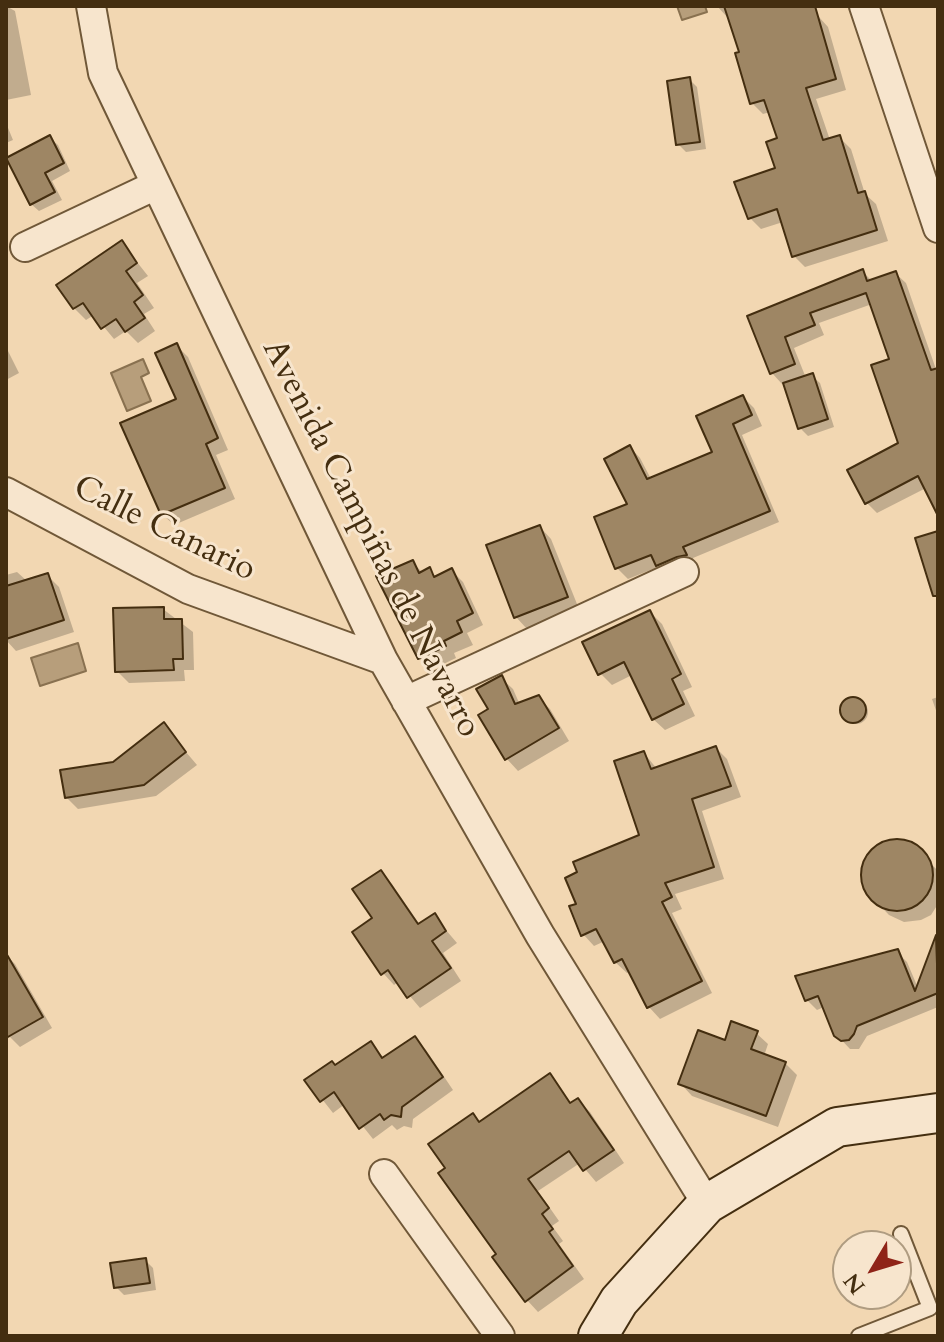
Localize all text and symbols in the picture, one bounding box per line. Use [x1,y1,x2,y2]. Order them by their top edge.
street label: Avenida Campiñas de Navarro [252,333,488,745]
street label: Calle Canario [66,468,262,592]
north arrow [832,1230,912,1310]
text: N [837,1267,872,1300]

